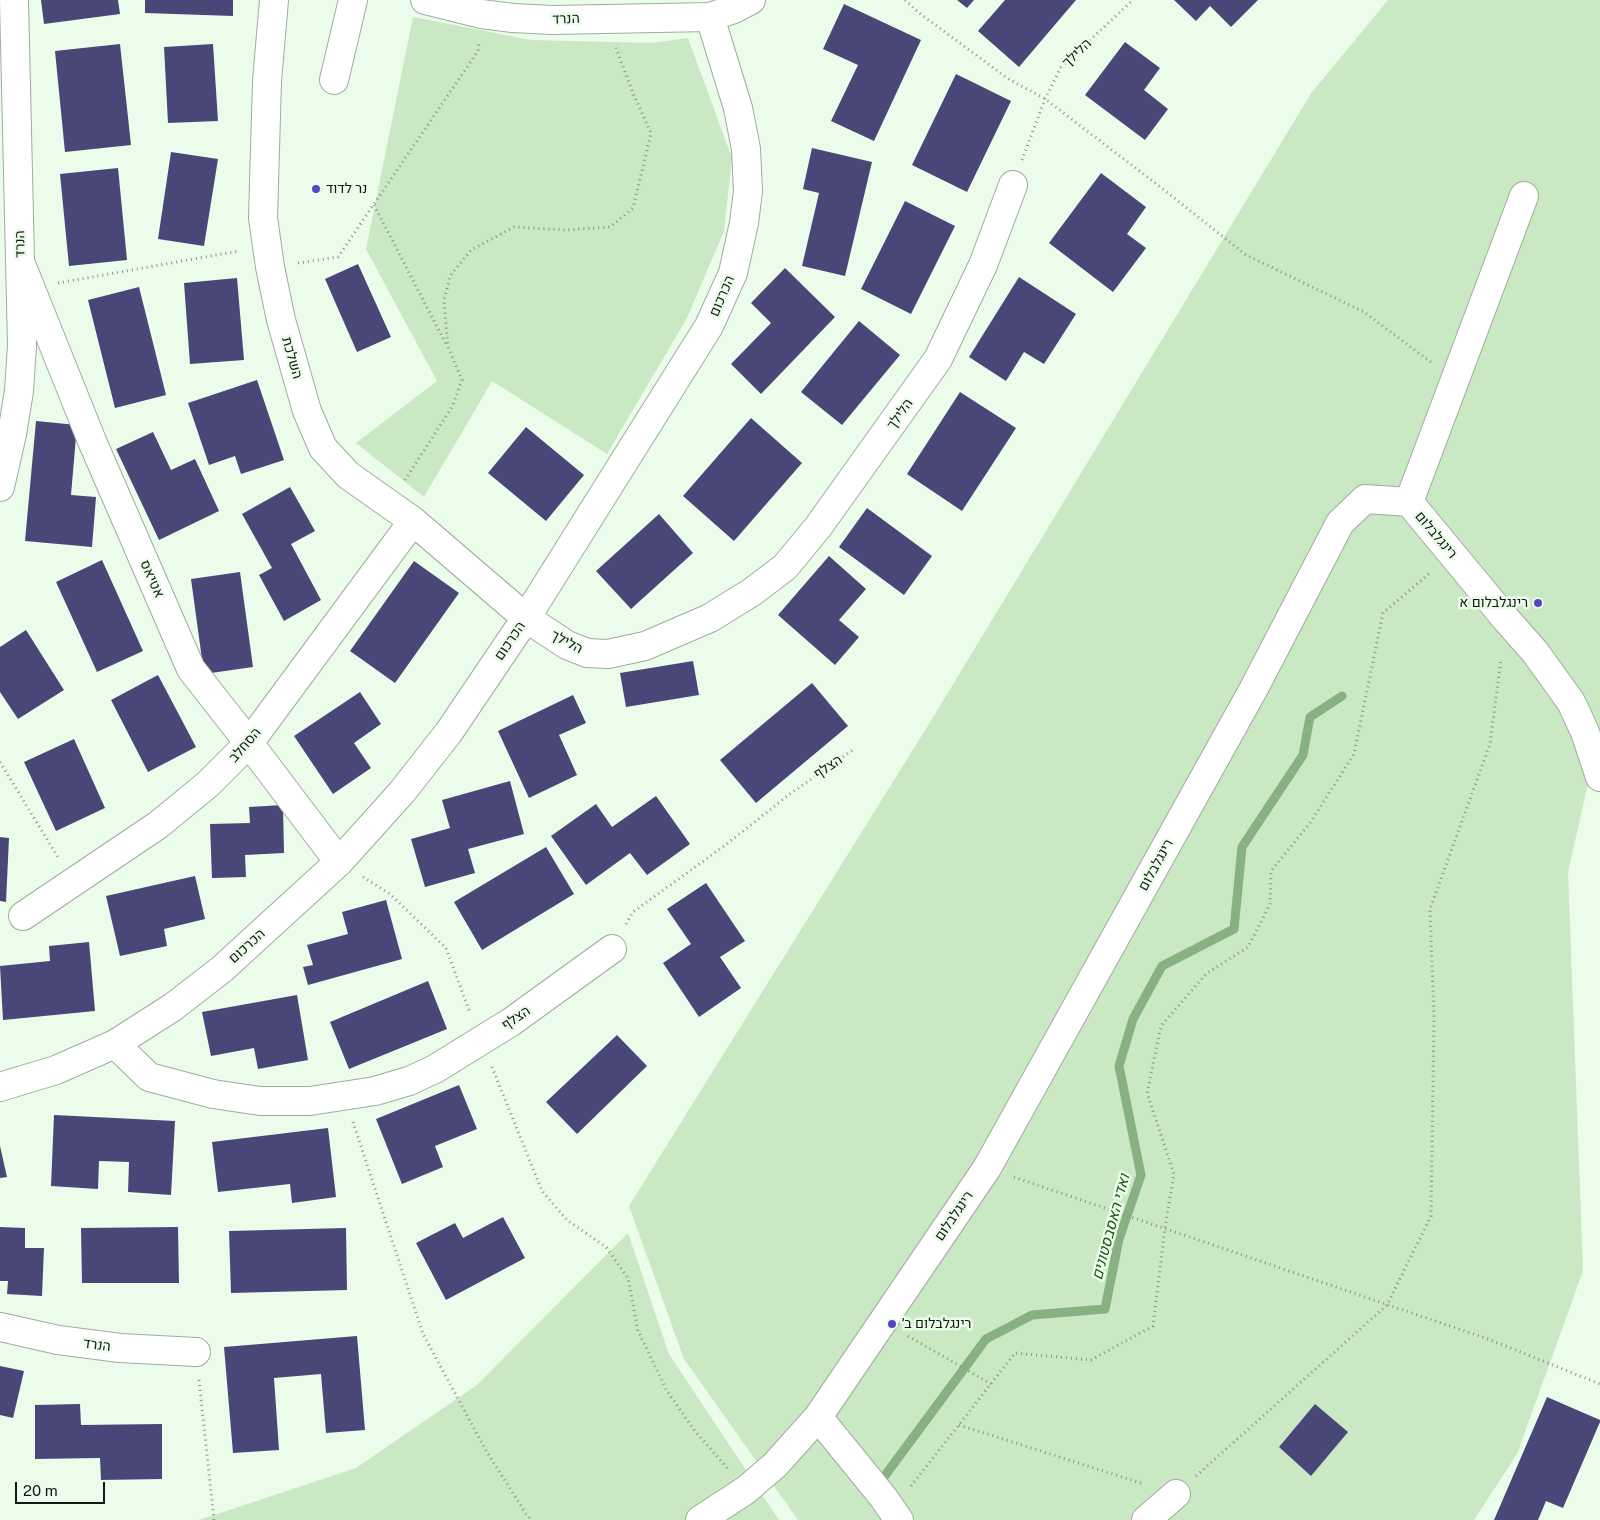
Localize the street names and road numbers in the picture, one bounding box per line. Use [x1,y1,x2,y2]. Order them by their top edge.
street label: הנרד [552,10,580,28]
street label: הלילך [1059,35,1095,71]
street label: הנרד [11,230,29,258]
street label: הכרכום [706,273,738,319]
street label: השלכת [278,335,306,381]
street label: הלילך [883,395,917,433]
street label: רינגלבלום [1411,508,1461,562]
street label: אטיאס [136,557,168,601]
street label: הכרכום [491,618,529,664]
street label: הלילך [548,627,586,657]
street label: הסחלב [225,724,265,766]
street label: הצלף [810,751,846,783]
street label: רינגלבלום [1135,836,1177,894]
street label: הכרכום [225,925,269,967]
street label: הצלף [498,1002,534,1034]
street label: רינגלבלום [931,1188,977,1244]
street label: הנרד [82,1335,112,1355]

